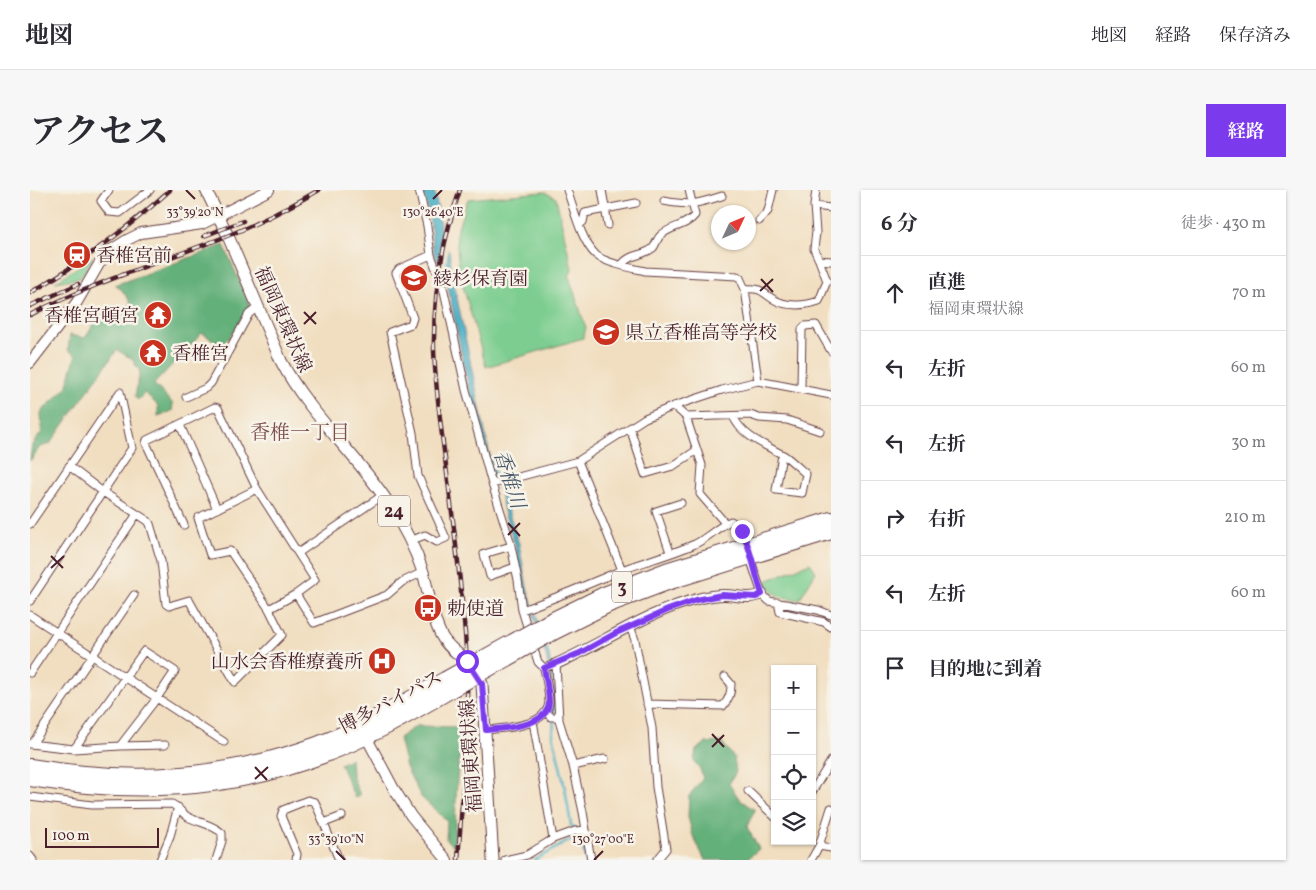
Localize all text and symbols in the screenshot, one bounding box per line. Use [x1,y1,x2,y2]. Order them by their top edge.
text: 地図 [25,20,73,54]
text: 地図 [1091,24,1127,49]
text: 経路 [1155,24,1191,49]
text: 保存済み [1219,24,1291,49]
button: 経路 [1206,104,1286,157]
text: アクセス [30,110,169,158]
text: 33°39'20"N [166,205,224,221]
text: 130°26'40"E [402,205,464,221]
north arrow [711,205,756,250]
text: 6 分 [881,210,918,239]
text: 徒歩 · 430 m [1181,213,1266,235]
station icon: 香椎宮前 [62,240,92,270]
place label: 香椎宮前 [96,244,172,270]
street label: 福岡東環状線 [247,262,317,377]
school or university icon: 綾杉保育園 [399,263,429,293]
place label: 綾杉保育園 [433,267,528,293]
text: 直進 [928,270,966,296]
icon: ahead [881,279,909,307]
text: 70 m [1232,282,1266,304]
text: 福岡東環状線 [928,299,1024,321]
temple icon: 香椎宮頓宮 [143,300,173,330]
place label: 香椎宮頓宮 [44,304,139,330]
school or university icon: 県立香椎高等学校 [591,317,621,347]
place label: 県立香椎高等学校 [625,321,777,347]
temple icon: 香椎宮 [138,338,168,368]
place label: 香椎宮 [172,342,229,368]
icon: left [881,354,909,382]
text: 左折 [928,357,966,383]
text: 60 m [1231,357,1266,379]
district label: 香椎一丁目 [250,420,350,448]
icon: left [881,429,909,457]
text: 左折 [928,432,966,458]
text: 30 m [1231,432,1266,454]
water label: 香椎川 [486,447,531,514]
road number: 24 [378,496,410,526]
icon: right [881,504,909,532]
text: 右折 [928,507,966,533]
text: 210 m [1224,507,1266,529]
route end [731,520,754,543]
road number: 3 [612,572,632,602]
icon: left [881,579,909,607]
text: 左折 [928,582,966,608]
text: 60 m [1231,582,1266,604]
bus stop icon: 勅使道 [413,593,443,623]
place label: 勅使道 [447,597,504,623]
hospital icon: 山水会香椎療養所 [367,646,397,676]
place label: 山水会香椎療養所 [211,650,363,676]
route start [456,650,479,673]
icon: arrive [881,654,909,682]
text: 目的地に到着 [928,657,1042,683]
street label: 博多バイパス [335,665,447,741]
map controls [771,665,816,845]
button: + [771,665,816,710]
street label: 福岡東環状線 [455,698,489,814]
button: − [771,710,816,755]
button: locate [771,755,816,800]
button: layers [771,800,816,845]
scale bar [45,825,159,848]
text: 100 m [52,827,90,846]
text: 33°39'10"N [308,832,364,848]
text: 130°27'00"E [572,832,634,848]

